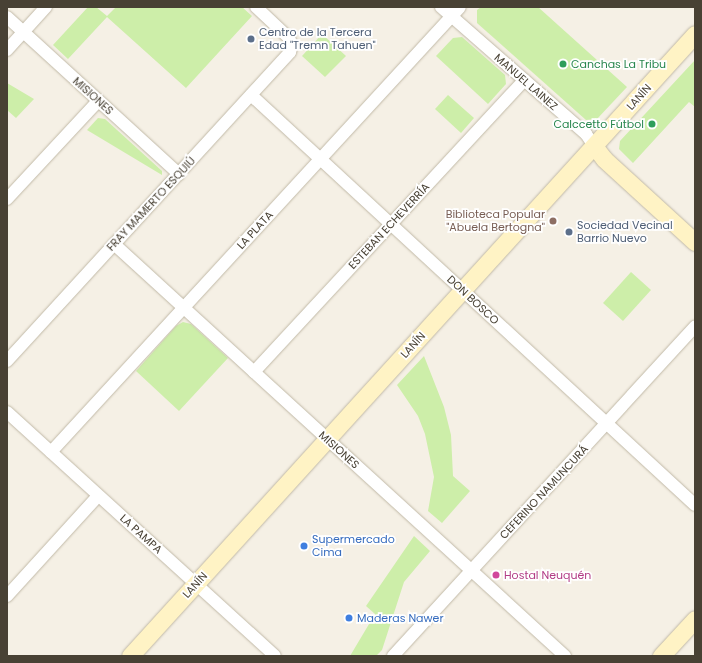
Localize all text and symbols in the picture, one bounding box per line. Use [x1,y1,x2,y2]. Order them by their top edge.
place label: Centro de la Tercera Edad "Tremn Tahuen" [259,26,376,52]
marker: Centro de la Tercera Edad "Tremn Tahuen" [246,34,256,44]
street label: MANUEL LAINEZ [492,51,560,113]
place label: Canchas La Tribu [571,57,666,71]
marker: Canchas La Tribu [558,59,568,69]
street label: MISIONES [70,74,116,118]
street label: LANÍN [624,81,654,113]
place label: Calccetto Fútbol [553,117,644,131]
marker: Calccetto Fútbol [647,119,657,129]
street label: FRAY MAMERTO ESQUIÚ [104,154,198,254]
street label: ESTEBAN ECHEVERRÍA [346,180,432,272]
street label: LA PLATA [234,208,276,252]
place label: Biblioteca Popular "Abuela Bertogna" [446,208,545,234]
marker: Biblioteca Popular "Abuela Bertogna" [548,216,558,226]
place label: Sociedad Vecinal Barrio Nuevo [577,219,673,245]
marker: Sociedad Vecinal Barrio Nuevo [564,227,574,237]
street label: DON BOSCO [444,273,502,327]
street label: LANÍN [398,329,428,361]
street label: MISIONES [316,428,362,472]
street label: CEFERINO NAMUNCURÁ [497,442,591,542]
street label: LA PAMPA [117,512,165,556]
place label: Supermercado Cima [312,533,395,559]
marker: Supermercado Cima [299,541,309,551]
place label: Hostal Neuquén [504,568,591,582]
street label: LANÍN [180,569,210,601]
marker: Hostal Neuquén [491,570,501,580]
place label: Maderas Nawer [357,611,443,625]
marker: Maderas Nawer [344,613,354,623]

